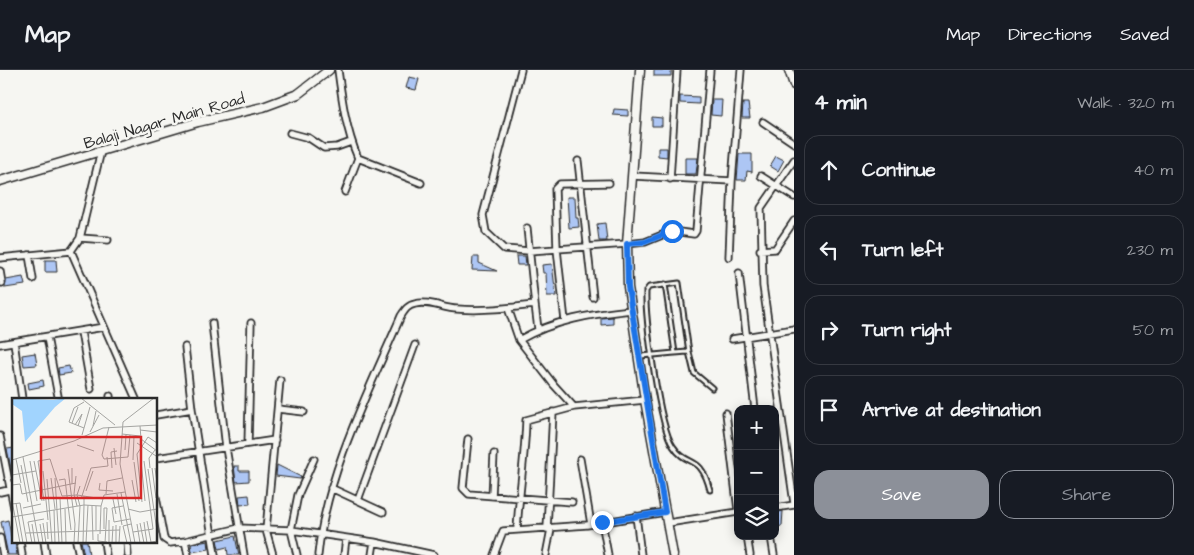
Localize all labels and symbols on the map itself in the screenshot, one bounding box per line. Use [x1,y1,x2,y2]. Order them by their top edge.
street label: Balaji Nagar Main Road [81,87,248,155]
route start [661,220,684,243]
inset map [12,398,158,542]
route end [591,511,614,534]

